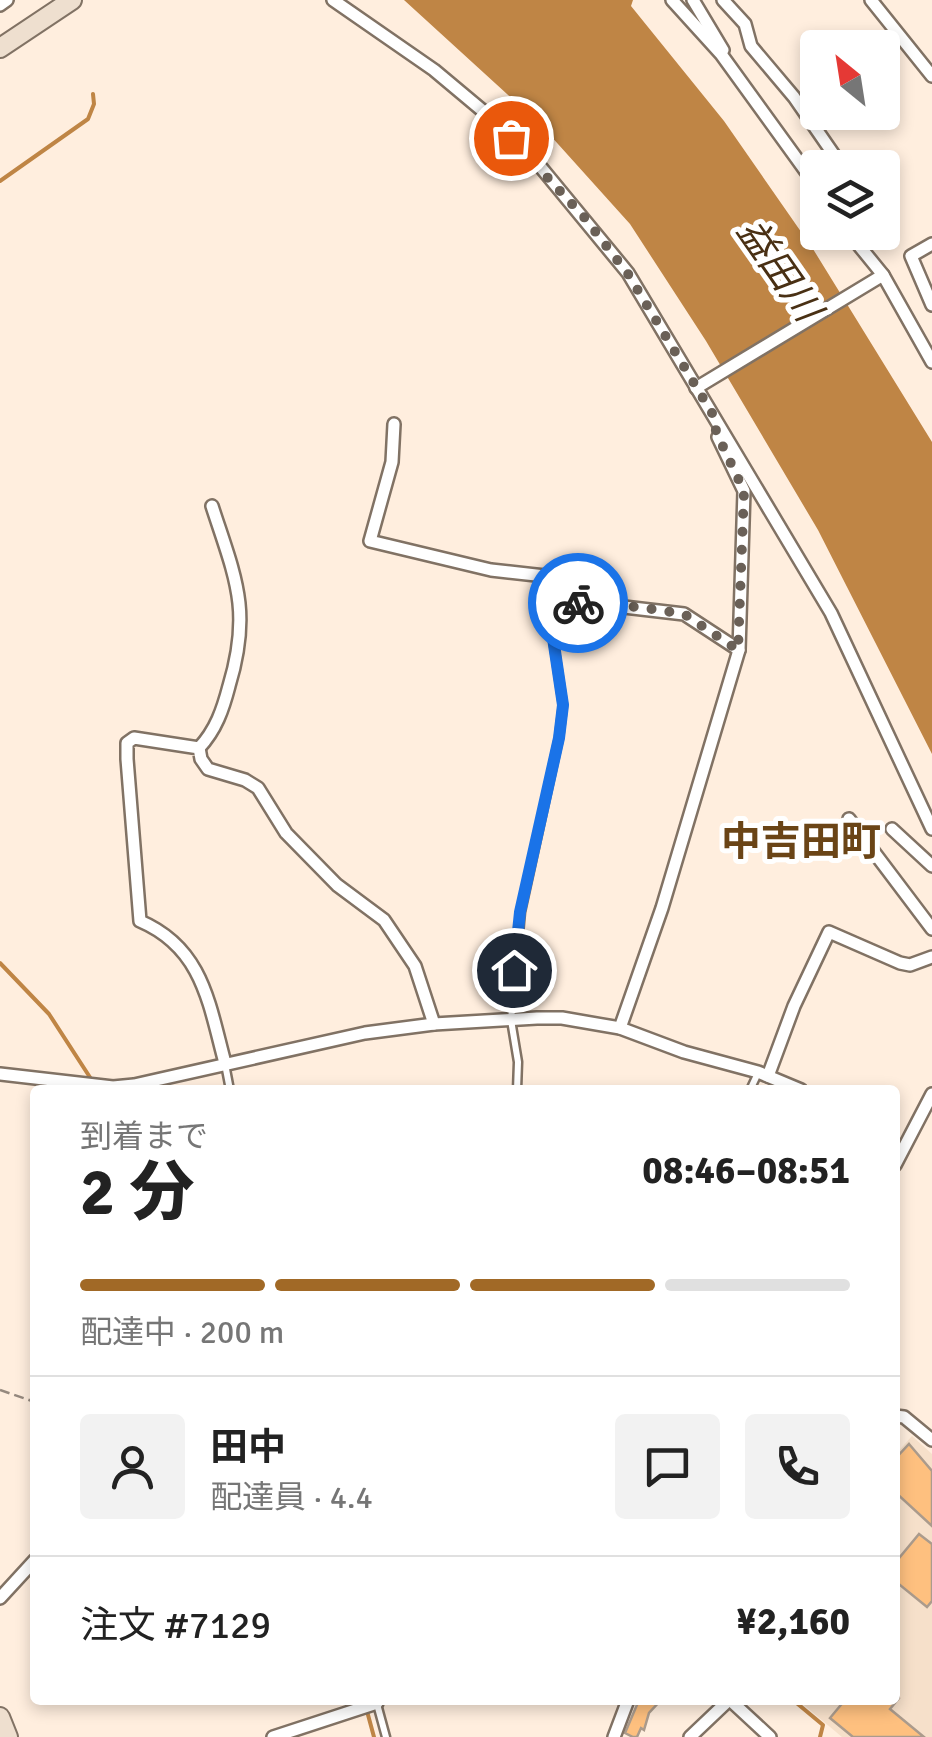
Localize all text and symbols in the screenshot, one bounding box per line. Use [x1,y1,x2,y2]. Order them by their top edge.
north arrow [800,30,900,130]
map controls [800,30,900,250]
pin [469,96,554,181]
icon: bag [484,111,539,166]
button: layers [800,150,900,250]
water label: 益田川 [727,210,833,333]
courier [528,553,628,653]
icon: bike [551,576,606,631]
district label: 中吉田町 [721,817,881,867]
pin [472,928,557,1013]
icon: home [487,943,542,998]
text: 到着まで [80,1117,208,1156]
text: 08:46–08:51 [642,1147,850,1194]
text: 2 分 [80,1153,194,1233]
text: 配達中 · 200 m [80,1313,284,1352]
button: person [80,1414,185,1519]
button: chat [615,1414,720,1519]
button: phone [745,1414,850,1519]
text: 田中 [210,1424,286,1471]
text: 配達員 · 4.4 [210,1478,373,1517]
text: ¥2,160 [736,1598,850,1645]
text: 注文 #7129 [80,1602,271,1649]

